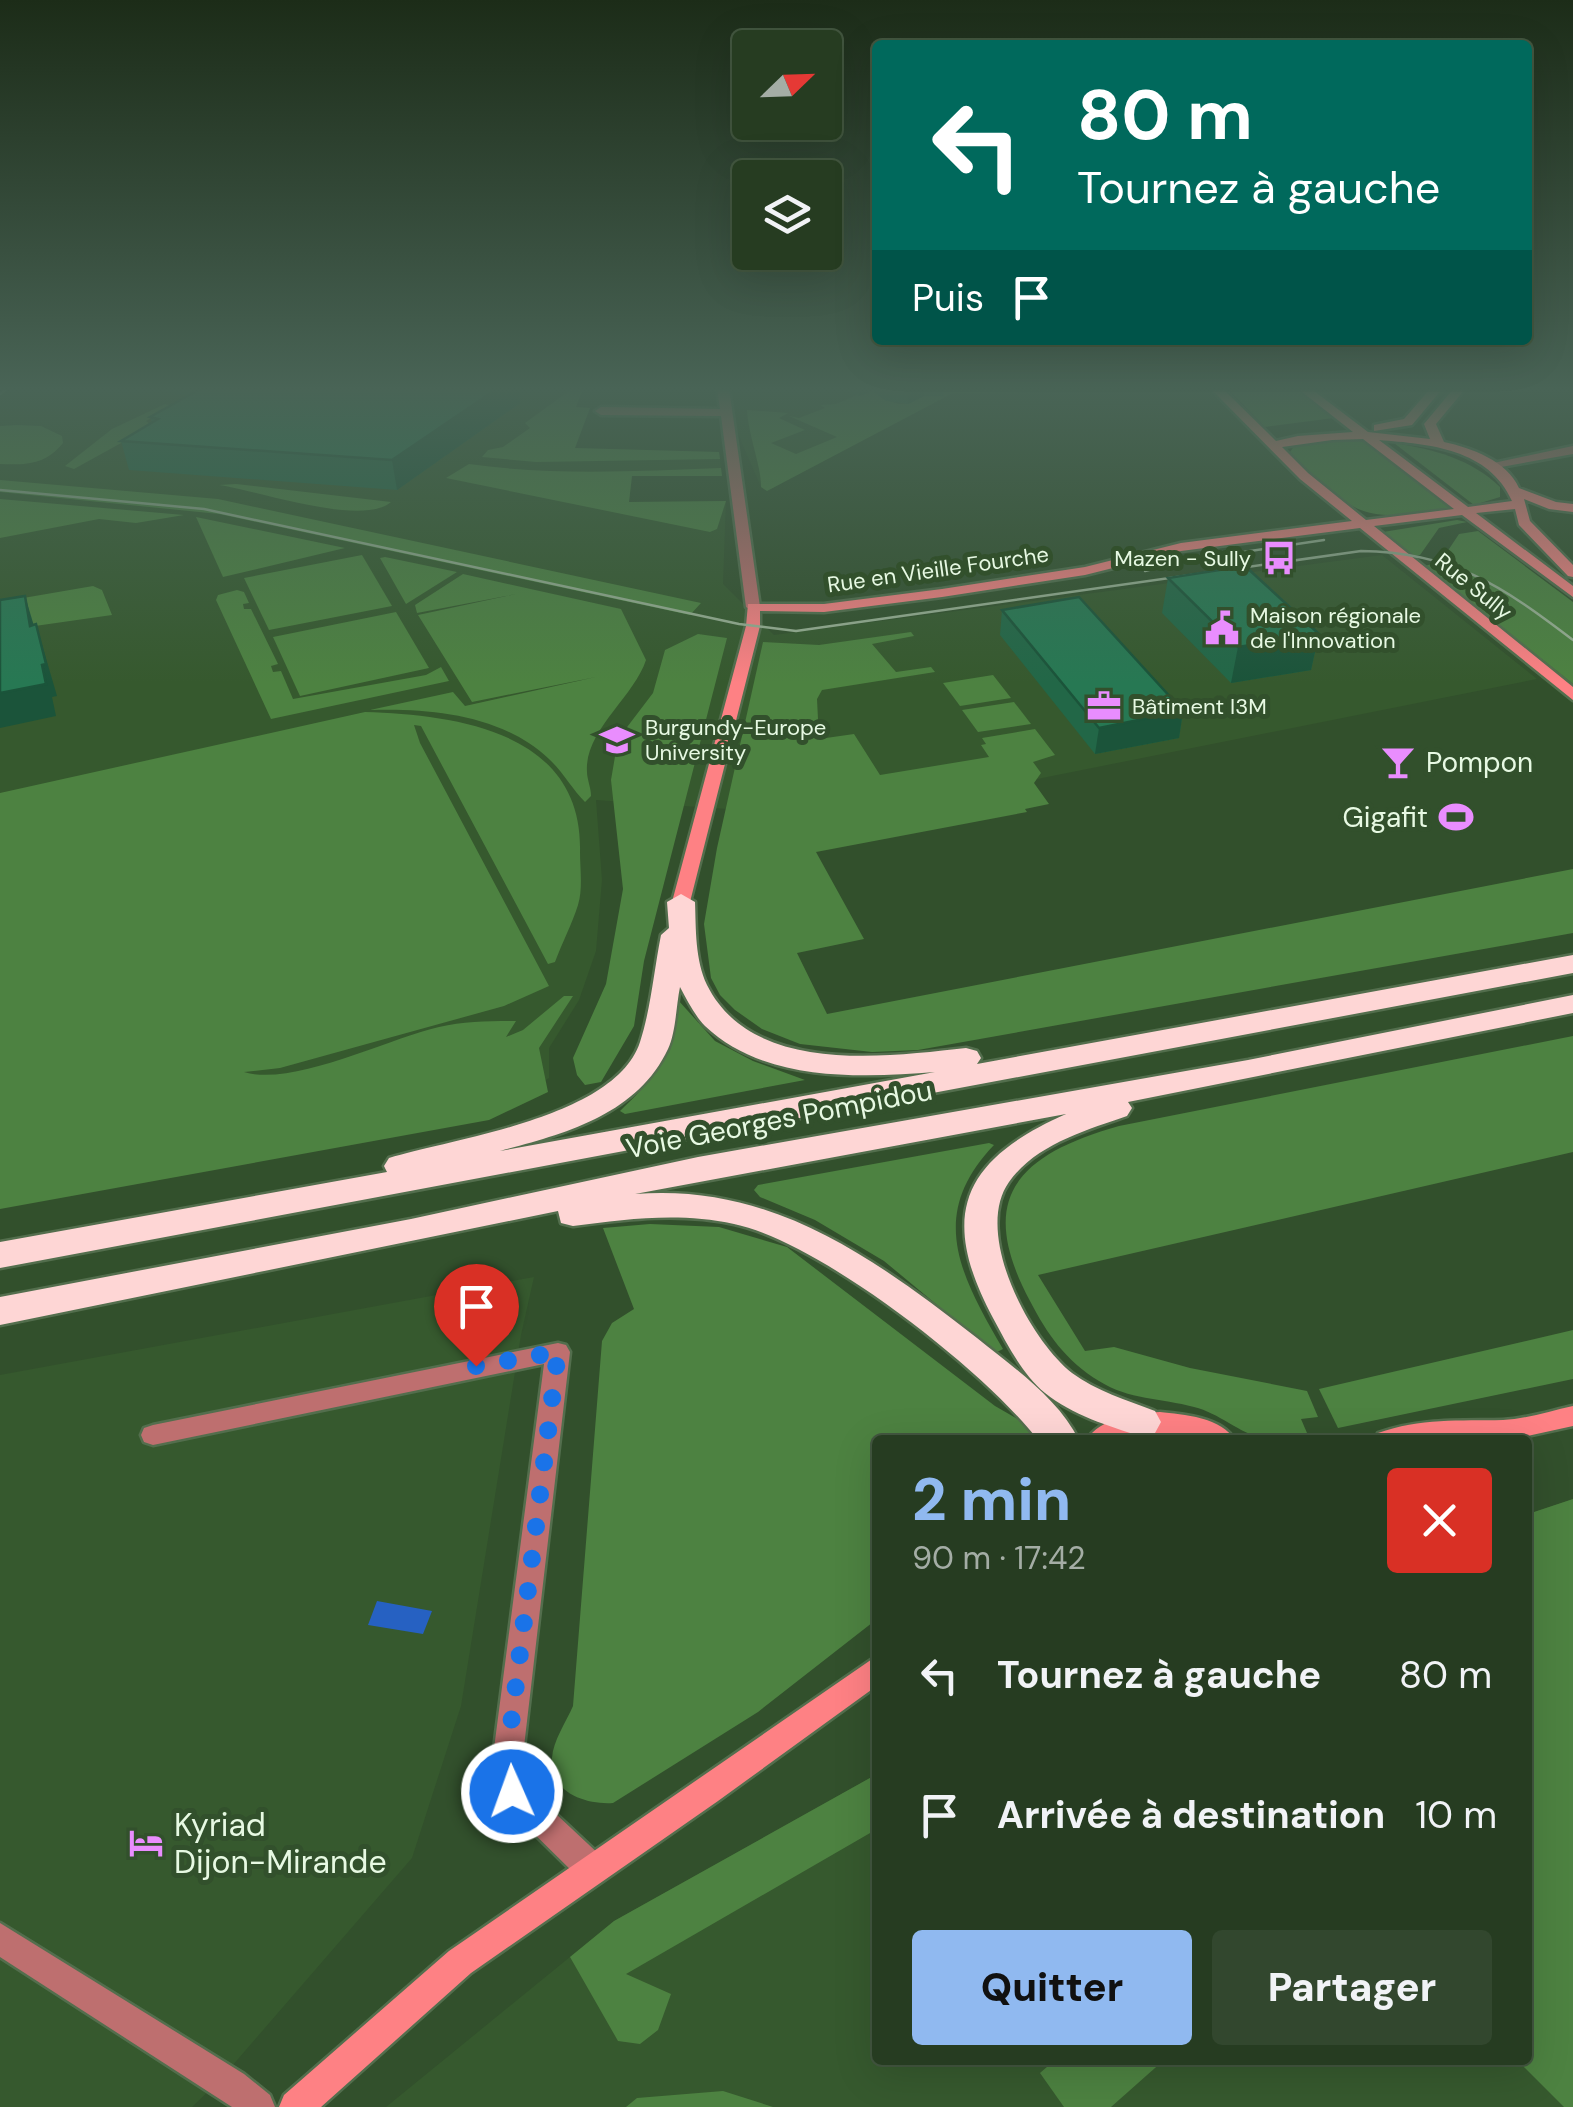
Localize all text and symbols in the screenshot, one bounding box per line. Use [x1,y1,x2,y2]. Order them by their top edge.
north arrow [732,30,842,140]
map controls [732,30,842,270]
text: 80 m [1077,70,1253,161]
icon: left [912,80,1042,210]
text: Tournez à gauche [1077,158,1440,217]
button: layers [732,160,842,270]
icon: arrive [1004,270,1059,325]
text: Puis [912,273,984,323]
bus stop icon: Mazen - Sully [1260,539,1298,577]
street label: Rue en Vieille Fourche [825,540,1051,599]
place label: Mazen - Sully [1114,544,1251,573]
street label: Rue Sully [1429,546,1518,626]
place label: Maison régionale de l'Innovation [1250,601,1421,655]
public building icon: Maison régionale de l'Innovation [1203,609,1241,647]
office icon: Bâtiment I3M [1085,687,1123,725]
place label: Bâtiment I3M [1132,692,1267,721]
place label: Burgundy-Europe University [645,713,826,767]
school or university icon: Burgundy-Europe University [598,721,636,759]
bar icon: Pompon [1379,743,1417,781]
place label: Pompon [1426,744,1533,781]
sports icon: Gigafit [1437,798,1475,836]
place label: Gigafit [1342,799,1428,836]
street label: Voie Georges Pompidou [623,1072,935,1167]
pin [434,1264,519,1367]
icon: arrive [449,1279,504,1334]
text: 2 min [912,1460,1071,1539]
button: close [1387,1468,1492,1573]
text: 90 m · 17:42 [912,1537,1086,1579]
icon: left [912,1648,967,1703]
text: Tournez à gauche [997,1650,1321,1700]
text: 80 m [1399,1650,1492,1700]
position arrow [460,1740,564,1844]
icon: arrive [912,1788,967,1843]
text: Arrivée à destination [997,1790,1385,1840]
text: 10 m [1415,1790,1497,1840]
place label: Kyriad Dijon-Mirande [174,1804,387,1883]
hotel icon: Kyriad Dijon-Mirande [127,1824,165,1862]
button: Quitter [912,1930,1192,2045]
button: Partager [1212,1930,1492,2045]

